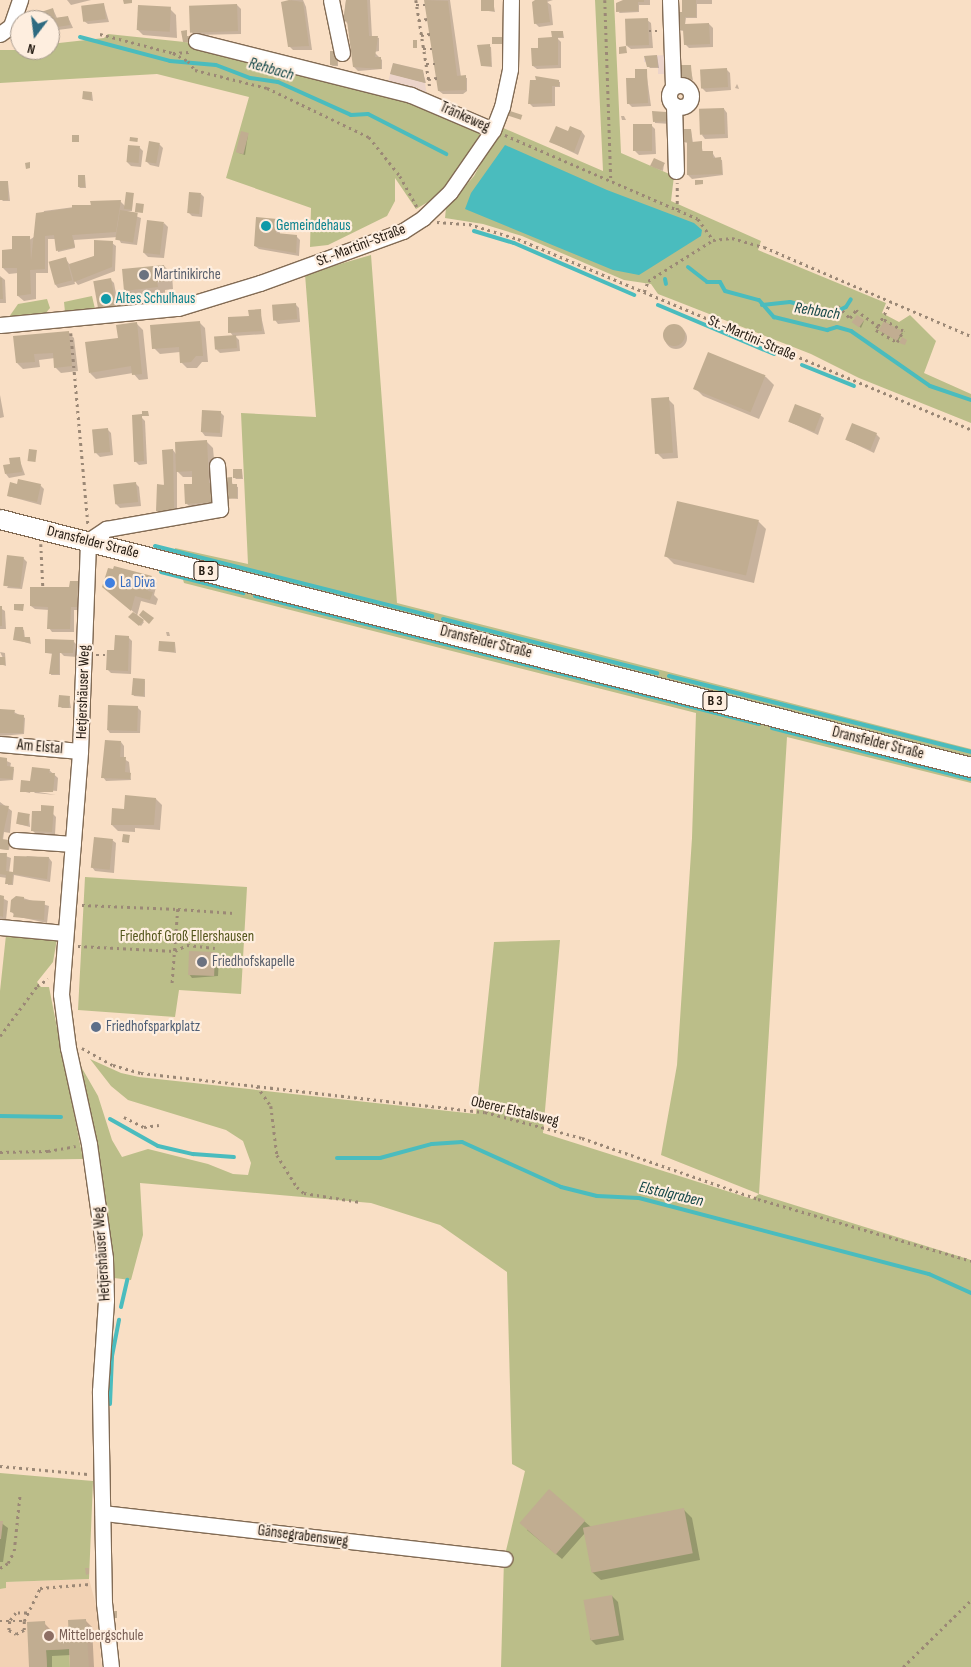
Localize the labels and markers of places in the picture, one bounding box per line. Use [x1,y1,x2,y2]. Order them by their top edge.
place label: Gemeindehaus [276,217,351,235]
marker: Gemeindehaus [260,220,272,232]
place label: Martinikirche [154,266,221,284]
marker: Martinikirche [138,269,150,281]
place label: Altes Schulhaus [116,290,195,308]
marker: Altes Schulhaus [100,293,112,305]
place label: La Diva [120,574,155,592]
marker: La Diva [104,577,116,589]
place label: Friedhofskapelle [212,953,295,971]
marker: Friedhofskapelle [196,956,208,968]
place label: Friedhofsparkplatz [106,1018,200,1036]
marker: Friedhofsparkplatz [90,1021,102,1033]
place label: Mittelbergschule [59,1627,144,1645]
marker: Mittelbergschule [43,1630,55,1642]

